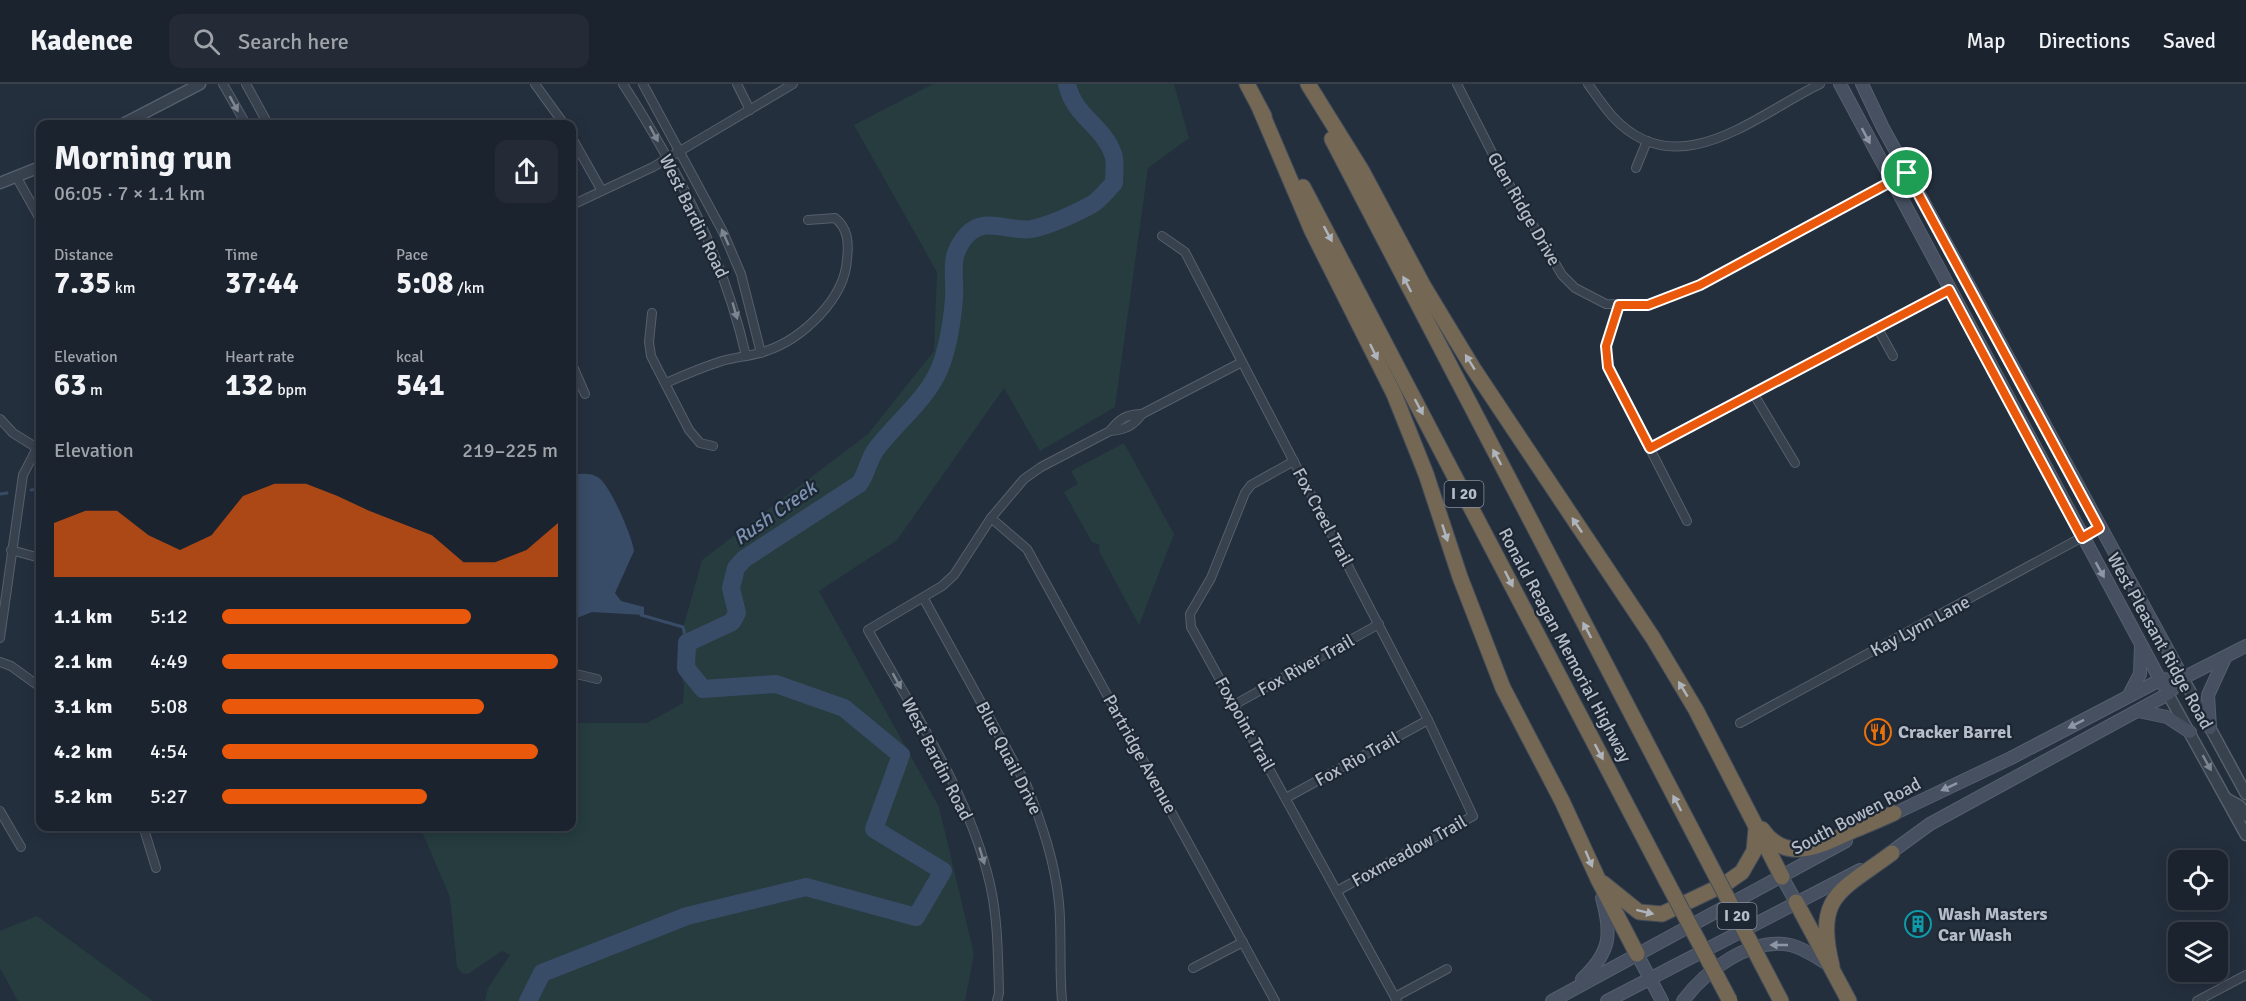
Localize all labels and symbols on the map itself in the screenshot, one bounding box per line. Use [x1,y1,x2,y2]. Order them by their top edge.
one-way arrow [229,96,239,113]
one-way arrow [649,126,659,143]
one-way arrow [1861,128,1871,145]
pin [1881,147,1932,198]
street label: Glen Ridge Drive [1483,148,1565,270]
street label: West Bardin Road [655,151,733,281]
one-way arrow [1323,226,1333,243]
one-way arrow [721,228,730,245]
one-way arrow [1402,275,1412,292]
one-way arrow [731,302,740,320]
one-way arrow [1369,343,1378,360]
one-way arrow [1465,354,1476,371]
one-way arrow [1414,398,1424,415]
one-way arrow [1492,448,1502,465]
street label: Fox Creel Trail [1288,464,1358,570]
water label: Rush Creek [729,474,823,551]
road number: I 20 [1444,481,1484,507]
one-way arrow [1572,517,1583,534]
one-way arrow [1441,524,1451,542]
street label: Ronald Reagan Memorial Highway [1494,524,1637,766]
street label: West Pleasant Ridge Road [2102,549,2218,733]
one-way arrow [2095,561,2105,578]
one-way arrow [1504,571,1514,588]
street label: Kay Lynn Lane [1866,591,1974,661]
one-way arrow [1582,621,1592,638]
street label: Fox River Trail [1254,629,1358,701]
one-way arrow [892,673,902,690]
street label: Foxpoint Trail [1210,673,1280,775]
one-way arrow [1678,681,1689,697]
street label: Partridge Avenue [1098,691,1182,817]
street label: West Bardin Road [897,694,977,824]
street label: Blue Quail Drive [971,698,1047,818]
restaurant icon: Cracker Barrel [1863,717,1893,747]
one-way arrow [2067,719,2085,729]
place label: Cracker Barrel [1898,721,2012,743]
street label: Fox Rio Trail [1311,727,1403,791]
one-way arrow [1594,744,1604,761]
one-way arrow [2202,755,2212,772]
street label: South Bowen Road [1788,773,1924,859]
one-way arrow [1940,783,1957,792]
one-way arrow [1673,794,1682,811]
street label: Foxmeadow Trail [1348,810,1470,892]
one-way arrow [978,847,987,865]
one-way arrow [1584,850,1594,868]
road number: I 20 [1718,903,1756,929]
place label: Wash Masters Car Wash [1938,903,2048,946]
one-way arrow [1636,908,1655,917]
building icon: Wash Masters Car Wash [1903,909,1933,939]
one-way arrow [1770,940,1789,950]

